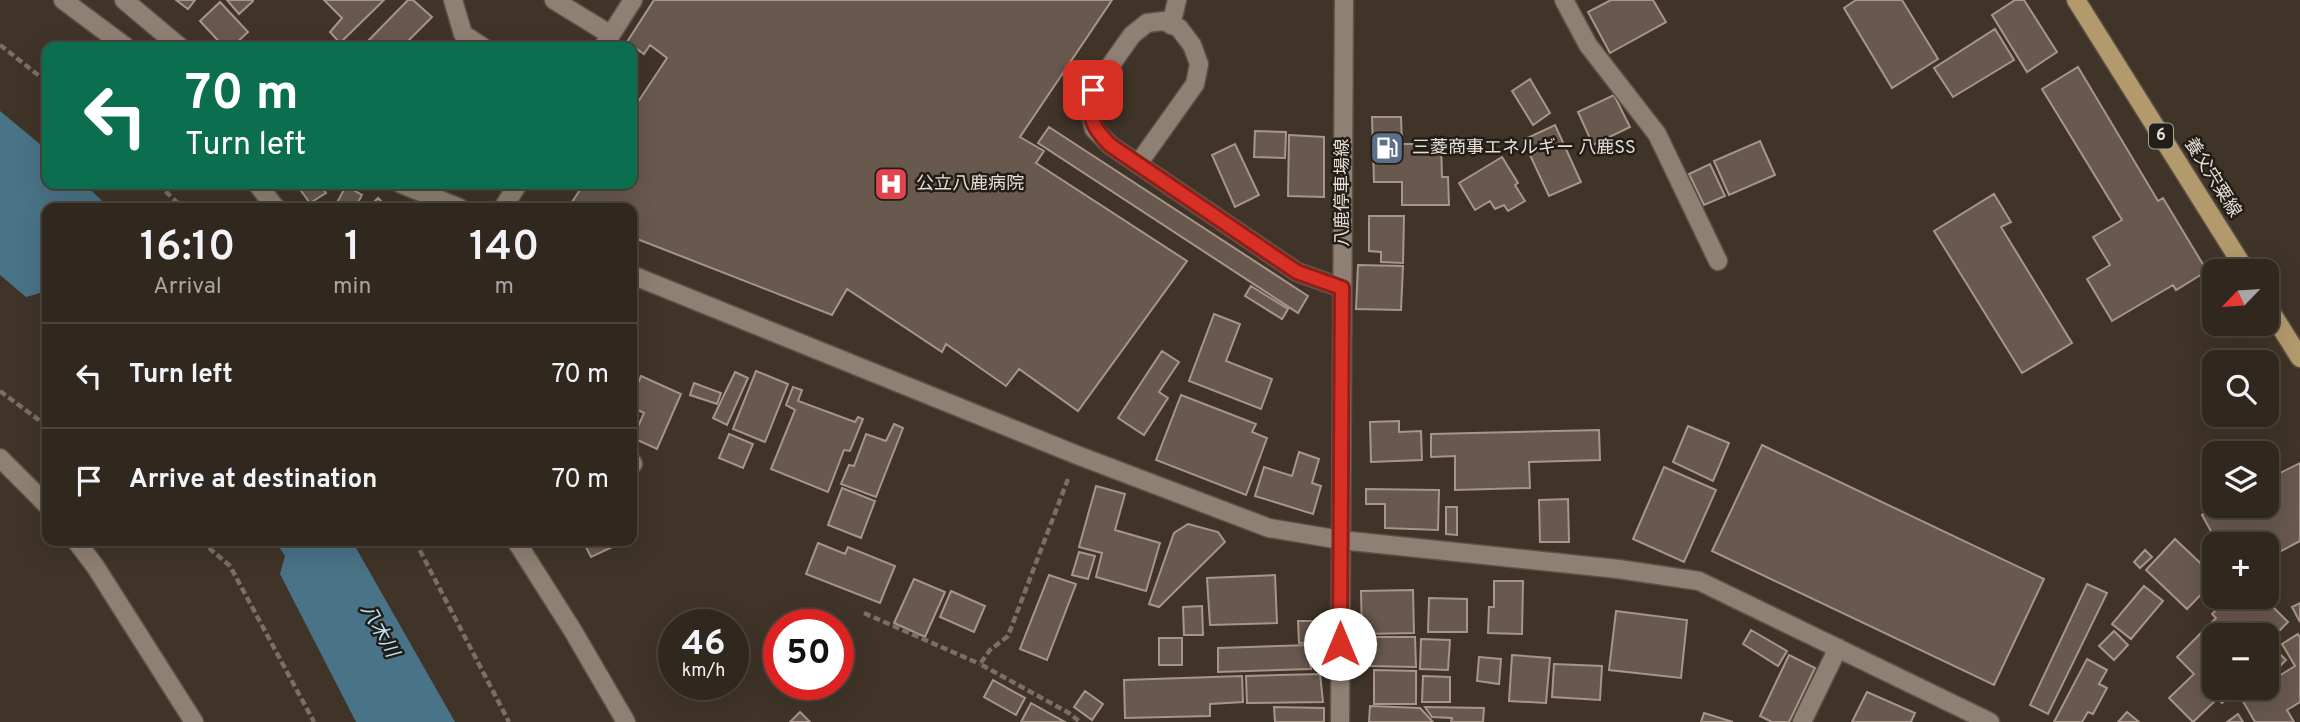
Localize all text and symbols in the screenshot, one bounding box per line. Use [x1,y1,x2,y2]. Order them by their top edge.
pin [1063,60,1123,120]
text: 70 m [185,65,299,127]
icon: left [70,70,161,161]
icon: arrive [1074,71,1112,109]
road number: 6 [2149,124,2173,148]
text: Turn left [185,126,306,166]
fuel station icon: 三菱商事エネルギー 八鹿SS [1368,129,1406,167]
street label: 養父宍粟線 [2178,134,2246,222]
place label: 三菱商事エネルギー 八鹿SS [1412,137,1636,160]
street label: 八鹿停車場線 [1332,139,1355,247]
hospital icon: 公立八鹿病院 [872,165,910,203]
place label: 公立八鹿病院 [916,173,1024,196]
text: 16:10 [140,222,235,275]
text: 1 [344,222,360,275]
text: 140 [469,222,539,275]
north arrow [2202,259,2278,336]
map controls [2202,259,2279,700]
text: Arrival [153,273,222,302]
text: min [333,273,371,302]
text: m [494,273,514,302]
button: search [2202,350,2279,427]
icon: left [70,357,108,395]
text: Turn left [129,359,233,392]
text: 70 m [551,359,609,392]
button: layers [2202,441,2279,518]
icon: arrive [70,462,108,500]
text: Arrive at destination [129,464,377,497]
text: 70 m [551,464,609,497]
button: + [2202,532,2279,609]
water label: 八木川 [355,600,404,663]
position arrow [1303,607,1377,681]
speed limit sign: 50 [763,609,854,700]
text: 46 [682,623,726,667]
button: − [2202,623,2279,700]
text: km/h [682,660,725,683]

